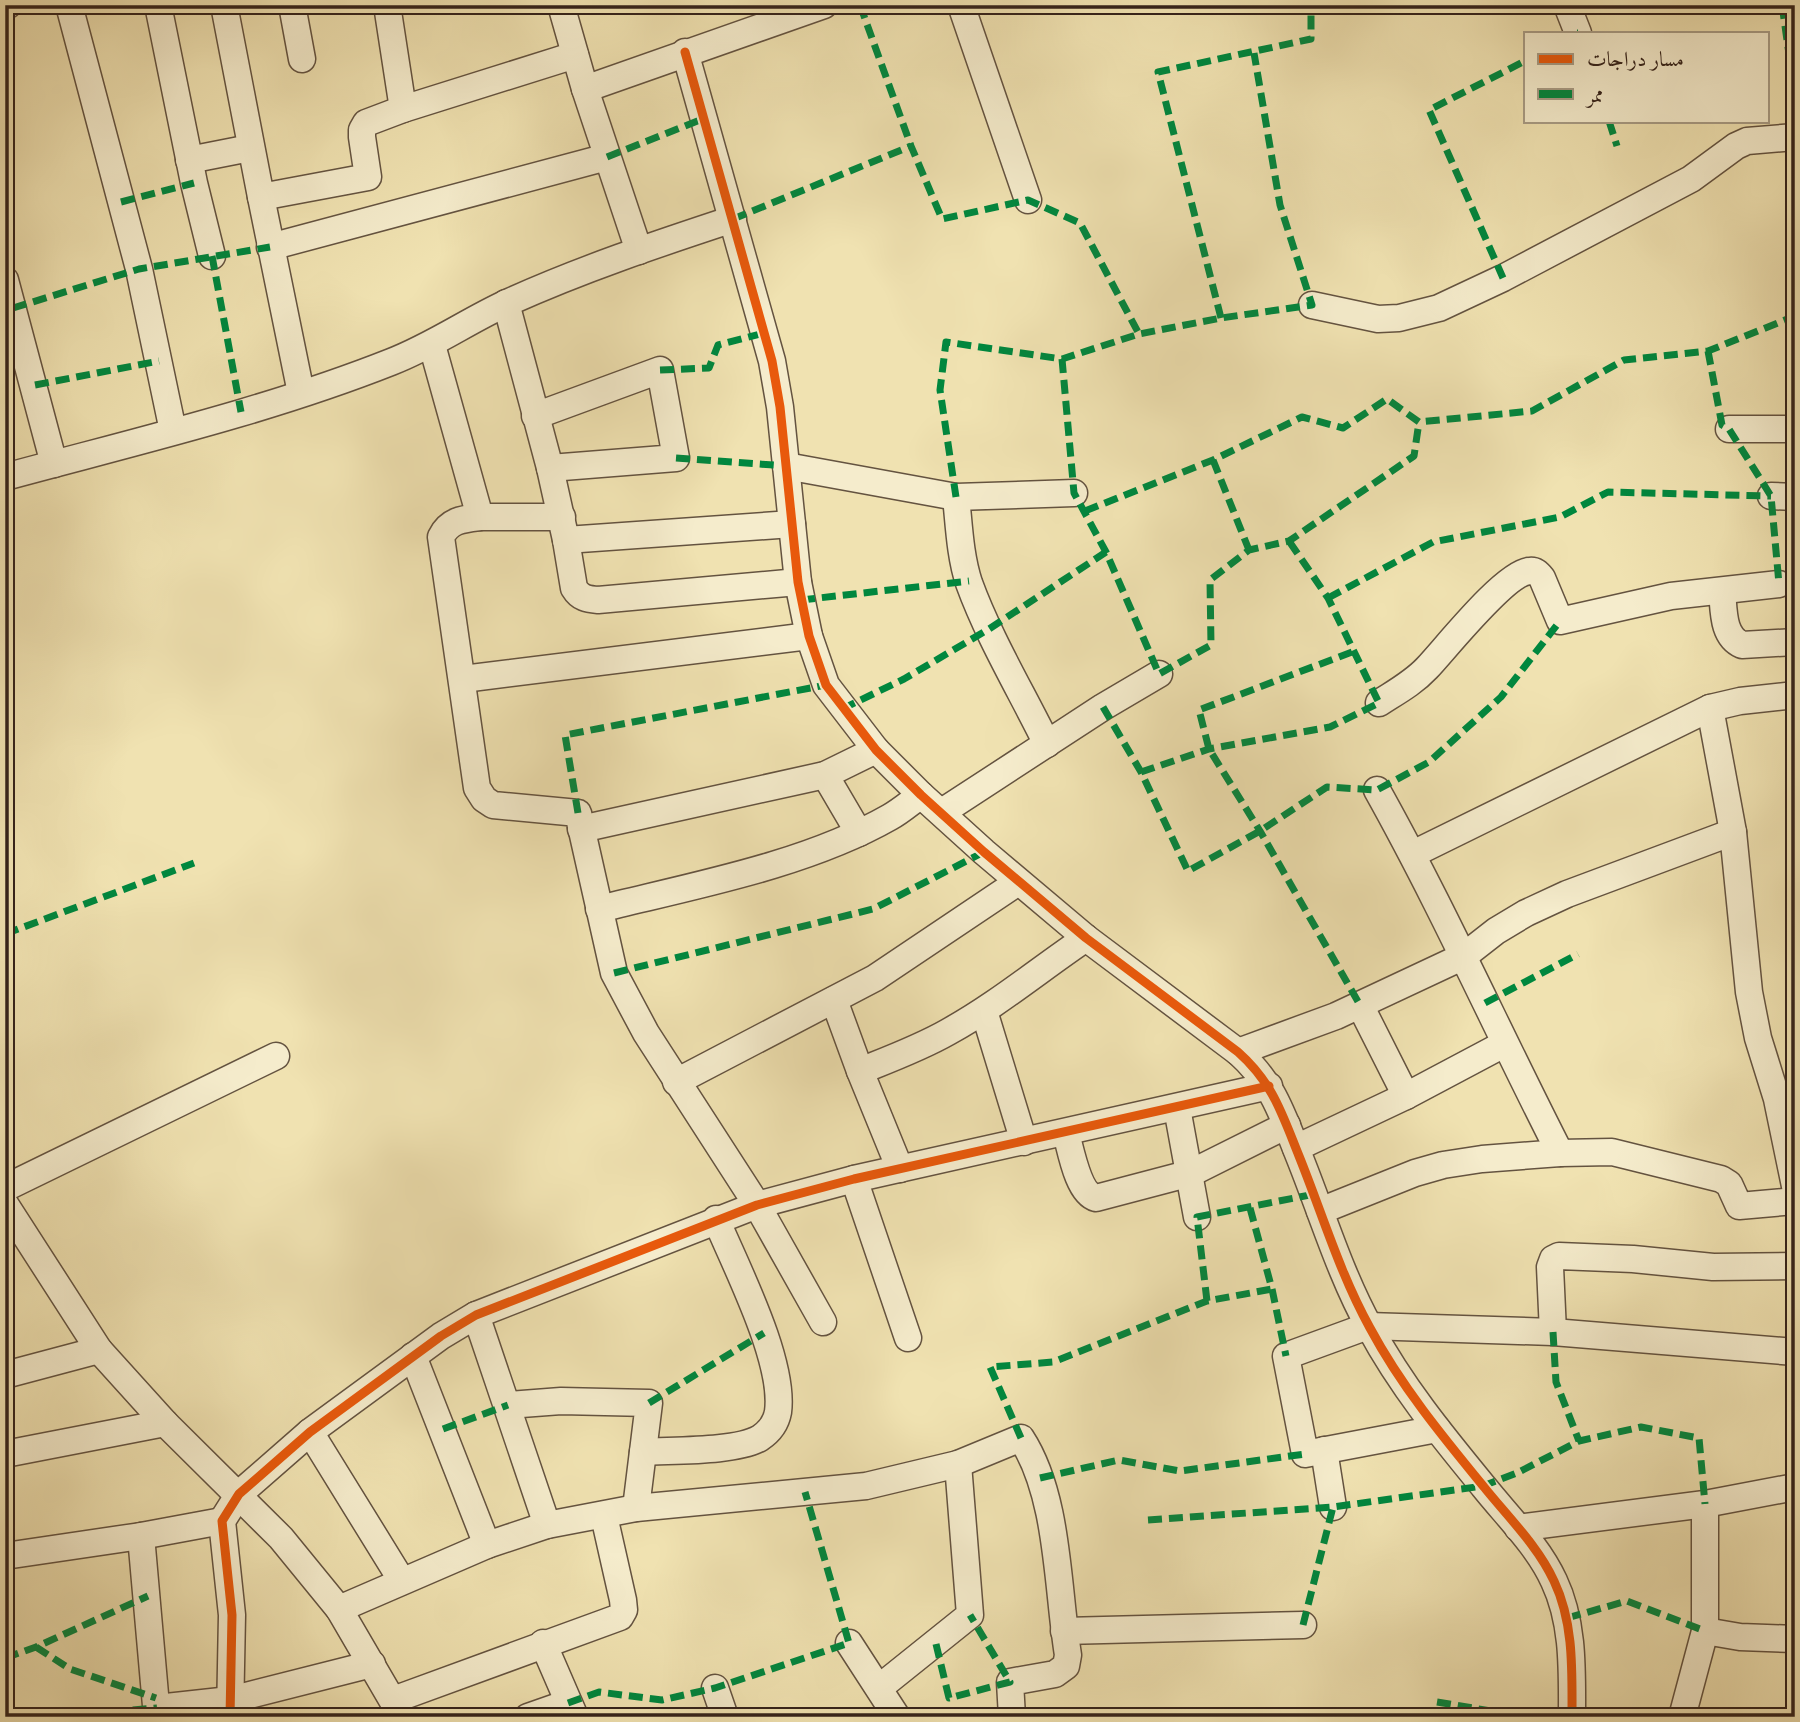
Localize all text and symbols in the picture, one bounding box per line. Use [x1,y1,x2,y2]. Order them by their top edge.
legend [1524,32,1769,122]
text: مسار دراجات [1587,47,1684,73]
text: ممر [1585,83,1604,109]

